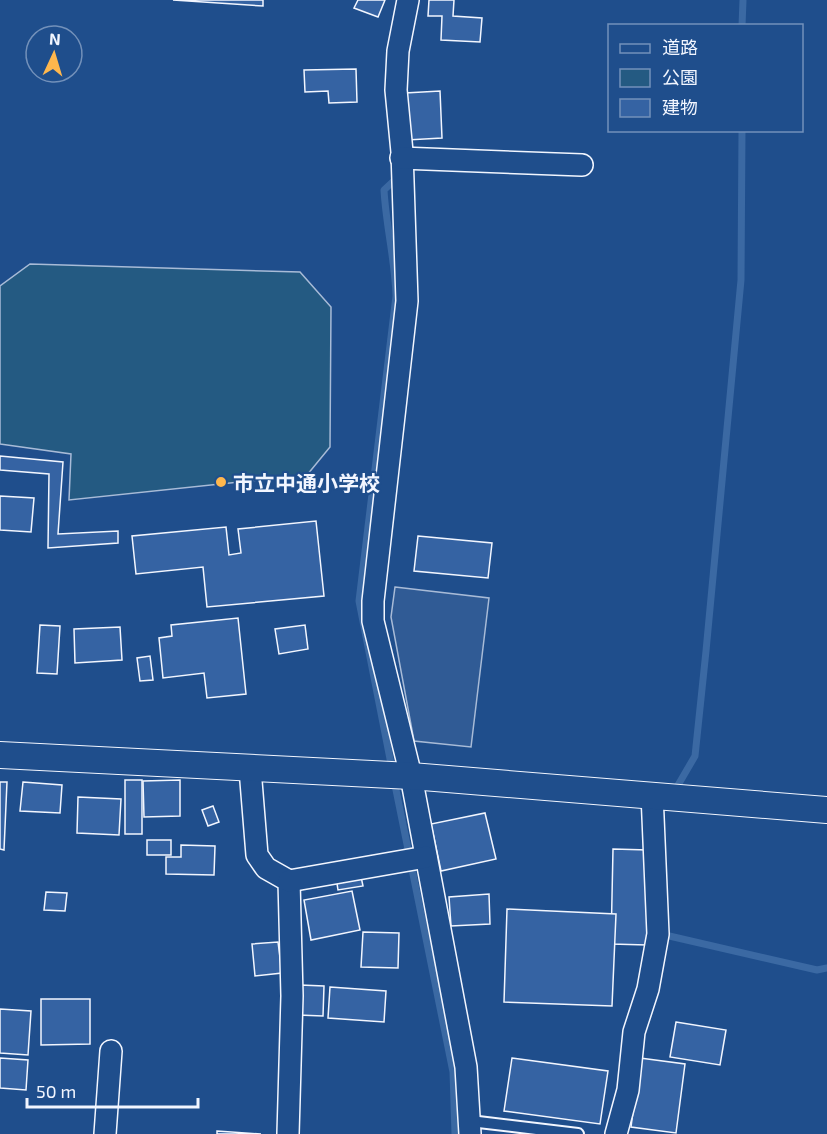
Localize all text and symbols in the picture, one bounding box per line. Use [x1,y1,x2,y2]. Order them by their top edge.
north arrow [24,24,84,84]
legend [608,24,803,132]
text: N [49,29,62,48]
text: 道路 [662,36,698,58]
text: 公園 [662,66,698,88]
text: 建物 [662,96,698,118]
place label: 市立中通小学校 [233,470,380,495]
marker: 市立中通小学校 [214,475,228,489]
scale bar [27,1071,198,1109]
text: 50 m [36,1080,76,1102]

